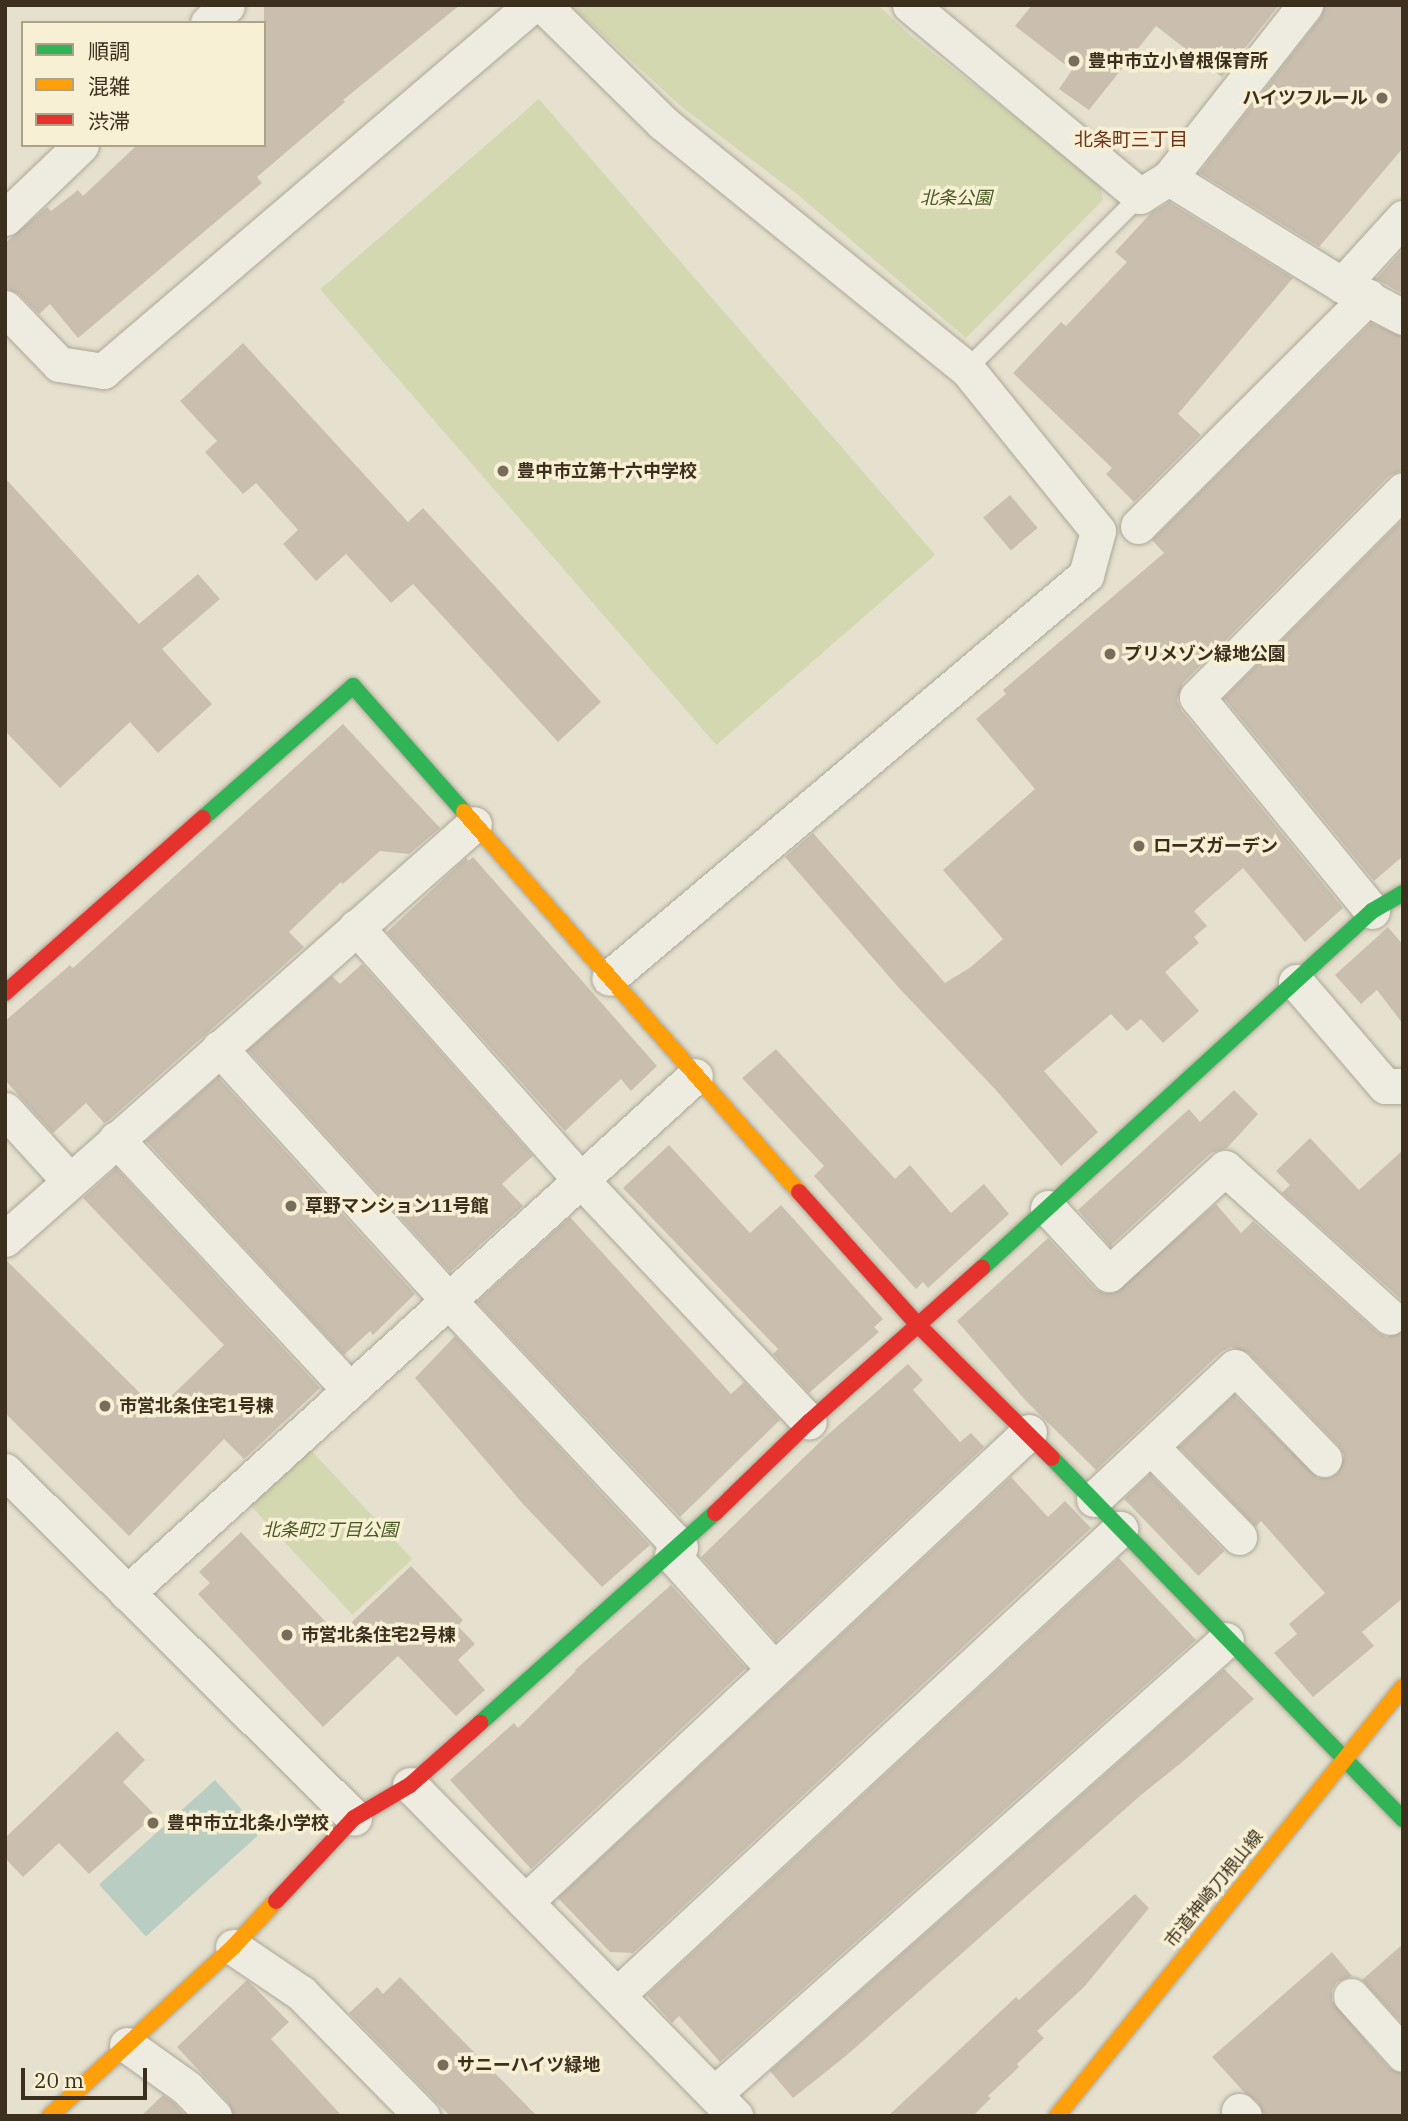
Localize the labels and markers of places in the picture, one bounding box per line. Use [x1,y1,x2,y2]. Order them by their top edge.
place label: 豊中市立小曽根保育所 [1088,50,1268,72]
marker: 豊中市立小曽根保育所 [1066,53,1082,69]
place label: ハイツフルール [1242,87,1368,109]
marker: ハイツフルール [1374,90,1390,106]
place label: 豊中市立第十六中学校 [517,460,697,482]
marker: 豊中市立第十六中学校 [495,463,511,479]
place label: プリメゾン緑地公園 [1124,643,1286,665]
marker: プリメゾン緑地公園 [1102,646,1118,662]
place label: ローズガーデン [1153,835,1279,857]
marker: ローズガーデン [1131,838,1147,854]
place label: 草野マンション11号館 [305,1195,489,1217]
marker: 草野マンション11号館 [283,1198,299,1214]
place label: 市営北条住宅1号棟 [119,1395,274,1417]
marker: 市営北条住宅1号棟 [97,1398,113,1414]
place label: 市営北条住宅2号棟 [301,1624,456,1646]
marker: 市営北条住宅2号棟 [279,1627,295,1643]
place label: 豊中市立北条小学校 [167,1812,329,1834]
marker: 豊中市立北条小学校 [145,1815,161,1831]
place label: サニーハイツ緑地 [457,2054,601,2076]
marker: サニーハイツ緑地 [435,2057,451,2073]

